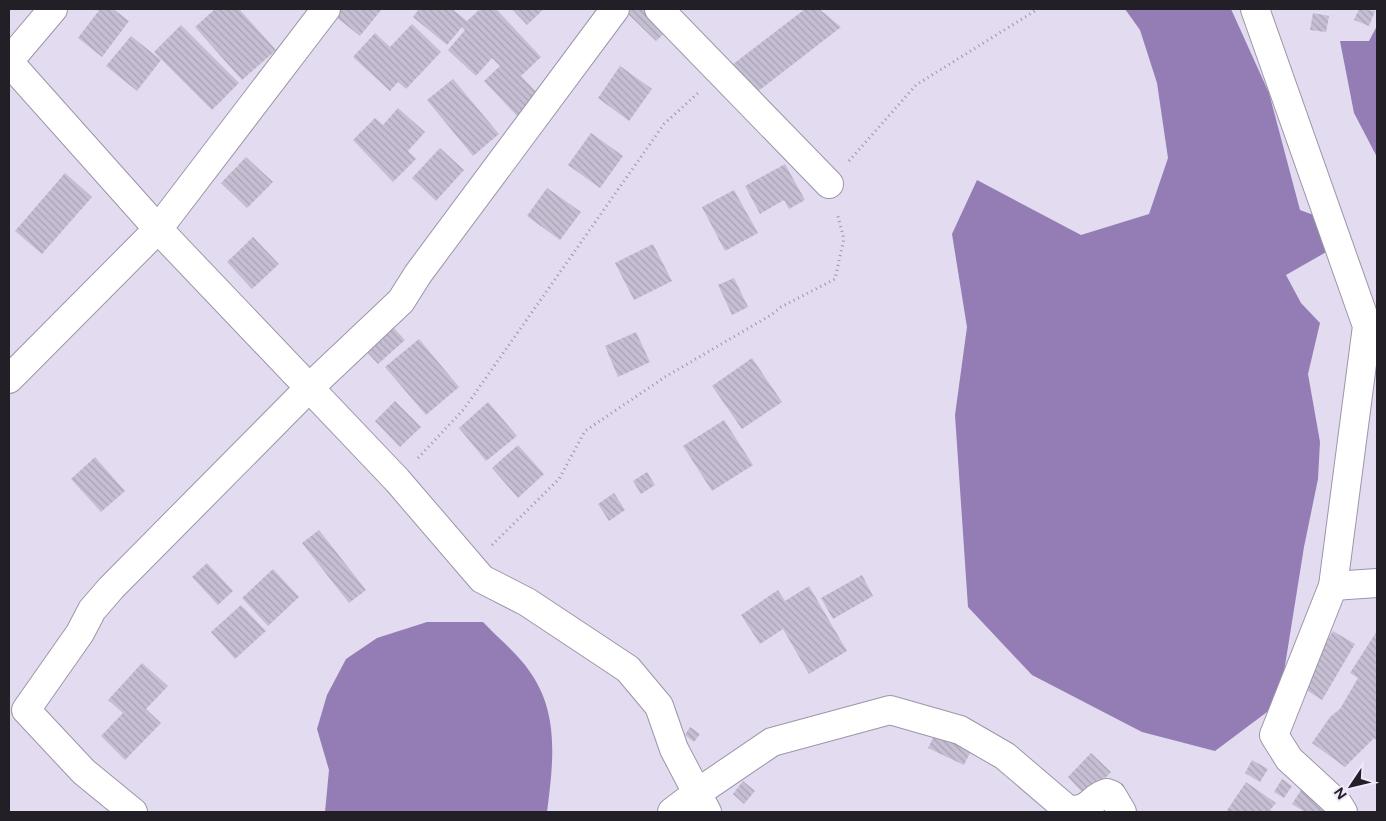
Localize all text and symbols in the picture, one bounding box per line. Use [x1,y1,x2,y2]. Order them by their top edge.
north arrow [1326,761,1376,811]
text: N [1331,784,1351,802]

